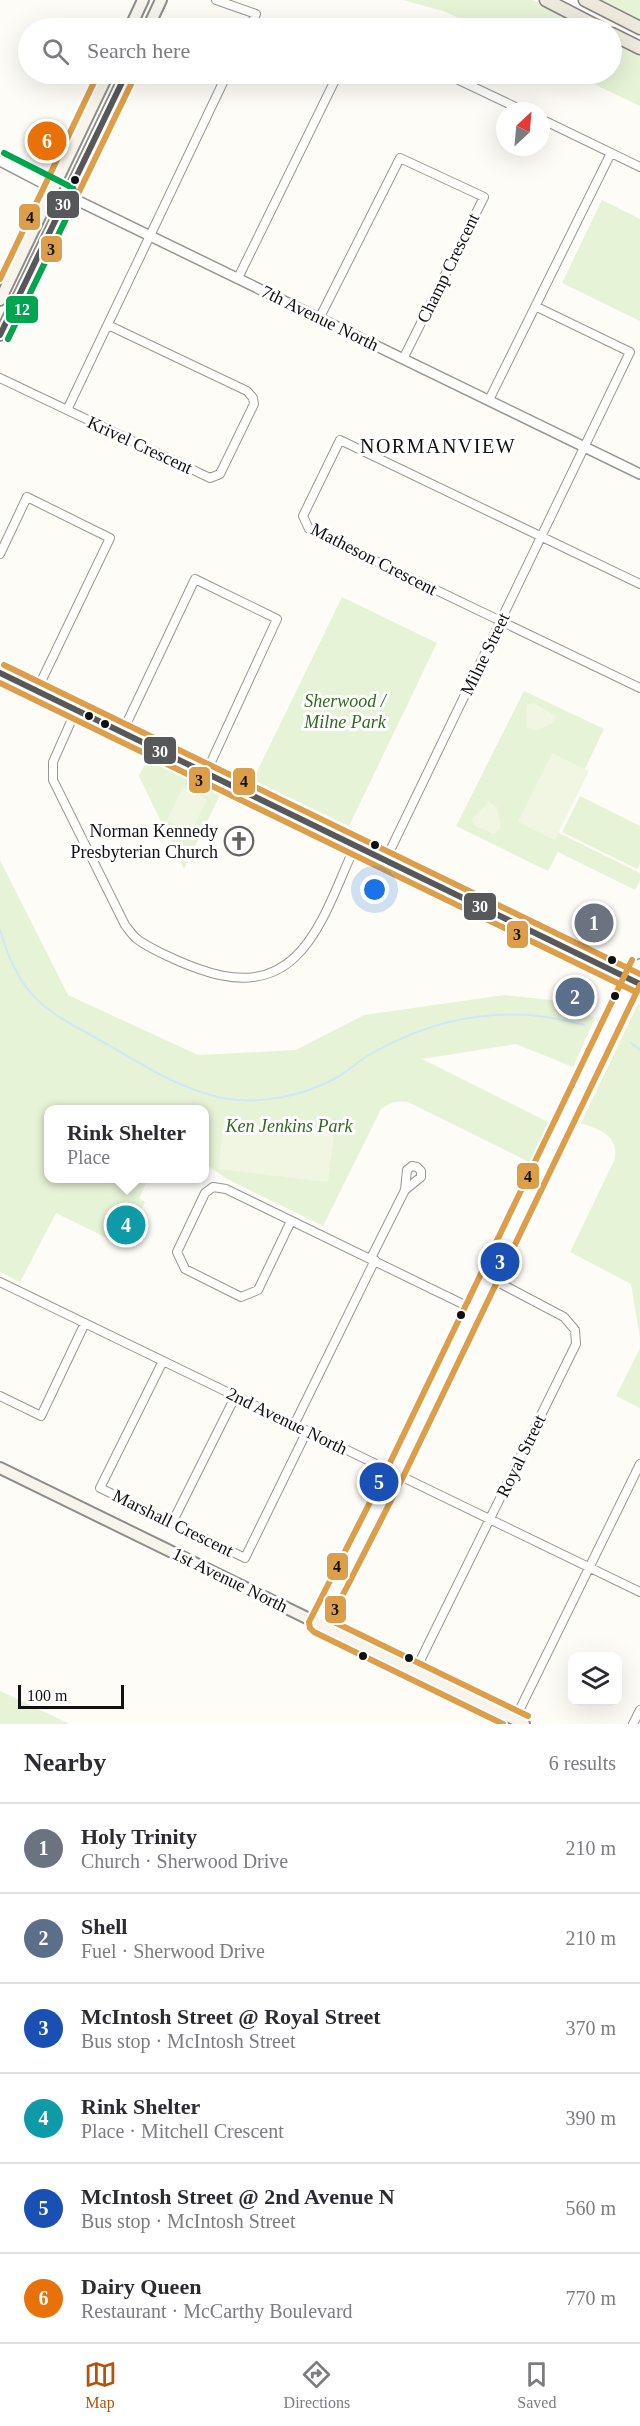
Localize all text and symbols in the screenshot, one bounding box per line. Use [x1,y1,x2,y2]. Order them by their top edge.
search box [18,18,622,84]
icon: search [39,35,72,68]
text: Search here [87,38,190,63]
north arrow [496,102,550,156]
pin: 6 [28,118,66,164]
unlabelled marker [69,174,81,186]
line badge: 30 [46,190,80,219]
text: 30 [55,196,71,213]
line badge: 4 [18,203,41,231]
text: 4 [26,209,34,226]
street label: Champ Crescent [413,210,483,326]
line badge: 3 [40,235,63,263]
text: 3 [47,241,55,258]
street label: 7th Avenue North [258,281,382,355]
line badge: 12 [5,295,39,324]
text: 12 [14,301,30,318]
street label: Krivel Crescent [84,412,196,478]
district label: NORMANVIEW [360,435,516,457]
street label: Matheson Crescent [308,519,440,599]
street label: Milne Street [456,609,514,699]
park label: Sherwood / Milne Park [303,691,388,732]
unlabelled marker [83,710,95,722]
unlabelled marker [99,718,111,730]
line badge: 30 [143,736,177,765]
text: 30 [152,743,168,760]
line badge: 3 [188,766,211,794]
line badge: 4 [232,767,256,796]
text: 3 [195,772,203,789]
text: 4 [240,773,248,790]
place label: Norman Kennedy Presbyterian Church [71,821,218,862]
church icon: Norman Kennedy Presbyterian Church [223,825,255,857]
unlabelled marker [369,839,381,851]
your location [360,875,389,904]
line badge: 30 [463,892,497,921]
text: 30 [472,898,488,915]
pin: 1 [574,900,614,946]
line badge: 3 [506,920,529,949]
text: 3 [513,926,521,943]
unlabelled marker [606,954,618,966]
pin: 2 [556,974,594,1020]
unlabelled marker [609,990,621,1002]
popup [44,1105,209,1183]
park label: Ken Jenkins Park [225,1116,353,1136]
text: Rink Shelter [67,1120,186,1145]
text: Place [67,1146,110,1168]
line badge: 4 [516,1162,540,1190]
text: 4 [524,1168,532,1185]
pin: 4 [106,1202,146,1248]
pin: 3 [480,1240,520,1284]
unlabelled marker [455,1309,467,1321]
street label: 2nd Avenue North [223,1383,351,1459]
street label: Royal Street [492,1411,550,1501]
pin: 5 [360,1460,398,1504]
street label: Marshall Crescent [110,1485,236,1561]
street label: 1st Avenue North [169,1543,291,1617]
line badge: 4 [326,1552,349,1581]
text: 4 [333,1558,341,1575]
line badge: 3 [324,1595,347,1624]
text: 3 [331,1601,339,1618]
unlabelled marker [357,1650,369,1662]
unlabelled marker [403,1652,415,1664]
map controls [568,1652,622,1706]
button: layers [568,1652,622,1706]
scale bar [18,1682,124,1710]
text: 100 m [27,1687,67,1704]
text: Nearby [24,1748,106,1777]
text: 6 results [549,1752,616,1774]
text: Holy Trinity [81,1824,197,1849]
text: 1 [39,1837,49,1859]
text: 210 m [565,1837,616,1859]
text: Church · Sherwood Drive [81,1850,288,1872]
text: Shell [81,1914,127,1939]
text: 2 [39,1927,49,1949]
text: 210 m [565,1927,616,1949]
text: Fuel · Sherwood Drive [81,1940,265,1962]
text: McIntosh Street @ Royal Street [81,2004,380,2029]
text: 3 [39,2017,49,2039]
text: 370 m [565,2017,616,2039]
text: Bus stop · McIntosh Street [81,2030,295,2052]
text: Rink Shelter [81,2094,200,2119]
text: 4 [39,2107,49,2129]
text: 390 m [565,2107,616,2129]
text: Place · Mitchell Crescent [81,2120,284,2142]
text: McIntosh Street @ 2nd Avenue N [81,2184,395,2209]
text: 5 [39,2197,49,2219]
text: 560 m [565,2197,616,2219]
text: Bus stop · McIntosh Street [81,2210,295,2232]
text: Dairy Queen [81,2274,201,2299]
text: 6 [39,2287,49,2309]
text: 770 m [565,2287,616,2309]
text: Restaurant · McCarthy Boulevard [81,2300,353,2322]
tab: Map [84,2358,117,2412]
tab: Directions [284,2358,350,2412]
tab: Saved [517,2358,556,2412]

